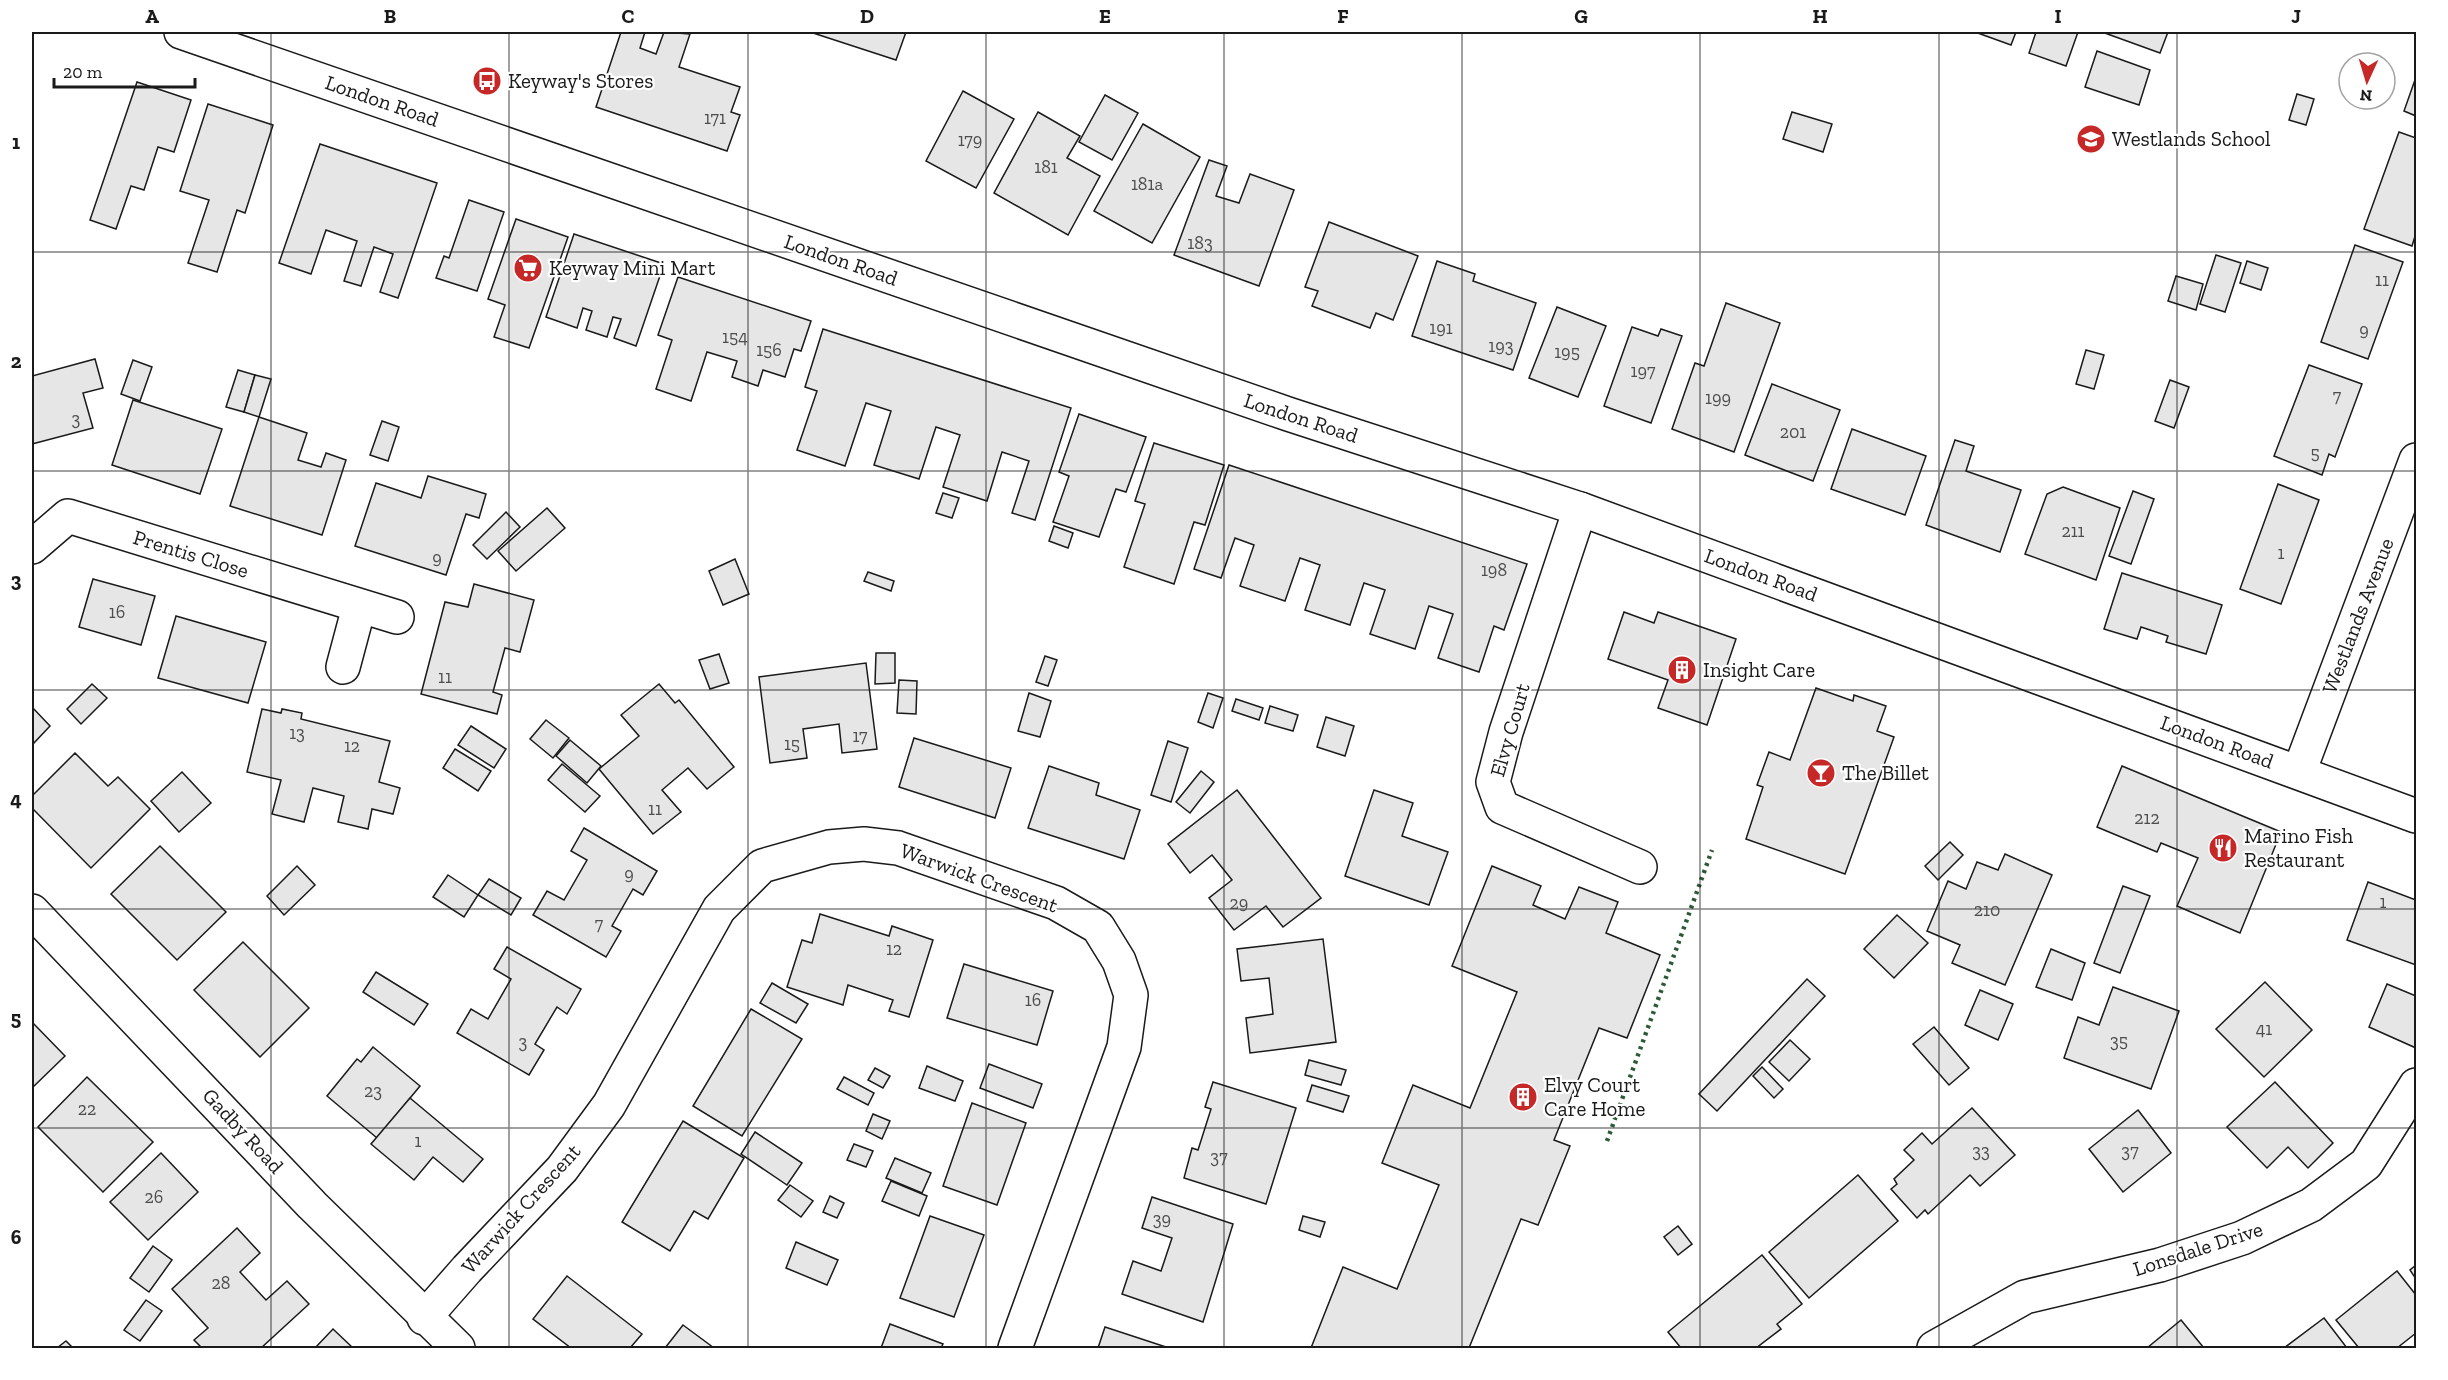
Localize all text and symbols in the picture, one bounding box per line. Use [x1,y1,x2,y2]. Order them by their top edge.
text: A [145,4,159,28]
text: B [384,4,396,28]
text: C [622,4,635,28]
text: D [860,4,874,28]
text: E [1099,4,1111,28]
text: F [1337,4,1349,28]
text: G [1574,4,1588,28]
text: H [1812,4,1828,28]
text: I [2054,4,2062,28]
text: J [2291,4,2301,28]
scale bar [54,51,195,89]
north arrow [2337,51,2397,111]
text: 20 m [63,61,103,83]
bus stop icon: Keyway's Stores [471,65,503,97]
place label: Keyway's Stores [508,68,653,93]
street label: London Road [322,69,443,132]
text: N [2359,86,2373,105]
house number: 171 [704,107,726,129]
school or university icon: Westlands School [2075,123,2107,155]
place label: Westlands School [2112,126,2271,151]
house number: 179 [958,129,982,151]
text: 1 [12,130,20,154]
house number: 181 [1034,156,1058,178]
house number: 181a [1131,173,1163,195]
street label: London Road [781,228,902,291]
house number: 183 [1187,232,1213,254]
supermarket icon: Keyway Mini Mart [512,252,544,284]
place label: Keyway Mini Mart [549,255,715,280]
house number: 11 [2375,269,2389,291]
house number: 191 [1429,317,1453,339]
house number: 9 [2359,319,2369,341]
house number: 154 [722,326,748,348]
house number: 193 [1488,335,1514,357]
house number: 156 [756,339,782,361]
house number: 195 [1554,341,1580,363]
text: 2 [11,349,22,373]
house number: 197 [1631,360,1656,382]
house number: 7 [2333,385,2342,407]
street label: London Road [1241,387,1362,448]
house number: 199 [1705,387,1731,409]
house number: 3 [72,408,81,430]
house number: 201 [1780,421,1806,443]
house number: 5 [2310,442,2320,464]
house number: 211 [2061,520,2085,542]
street label: Prentis Close [130,524,252,583]
street label: Westlands Avenue [2316,534,2399,697]
house number: 1 [2278,542,2285,564]
street label: London Road [1701,543,1822,607]
house number: 9 [432,547,442,569]
house number: 198 [1481,559,1507,581]
text: 3 [11,568,22,592]
house number: 16 [109,601,125,623]
building icon: Insight Care [1666,654,1698,686]
place label: Insight Care [1703,657,1815,682]
house number: 11 [438,666,452,688]
street label: Elvy Court [1484,680,1535,779]
street label: London Road [2157,710,2278,774]
house number: 13 [289,722,305,744]
house number: 17 [852,725,868,747]
house number: 15 [784,733,800,755]
house number: 12 [344,735,360,757]
bar icon: The Billet [1805,757,1837,789]
place label: The Billet [1842,760,1929,785]
text: 4 [10,787,22,811]
house number: 11 [648,798,662,820]
house number: 212 [2134,807,2160,829]
place label: Marino Fish Restaurant [2244,823,2354,872]
restaurant icon: Marino Fish Restaurant [2207,832,2239,864]
street label: Warwick Crescent [897,837,1062,918]
house number: 9 [624,863,634,885]
house number: 1 [2380,891,2387,913]
house number: 29 [1230,892,1248,914]
house number: 210 [1974,899,2000,921]
house number: 7 [595,913,604,935]
house number: 12 [886,938,902,960]
house number: 16 [1025,989,1041,1011]
text: 5 [11,1006,21,1030]
house number: 41 [2256,1018,2272,1040]
house number: 35 [2110,1030,2128,1052]
house number: 3 [519,1031,528,1053]
place label: Elvy Court Care Home [1544,1072,1645,1121]
house number: 23 [364,1080,382,1102]
building icon: Elvy Court Care Home [1507,1081,1539,1113]
street label: Gadby Road [198,1083,289,1179]
house number: 22 [78,1098,96,1120]
house number: 1 [415,1130,422,1152]
street label: Warwick Crescent [456,1139,586,1279]
house number: 33 [1972,1140,1990,1162]
house number: 37 [2121,1140,2139,1162]
house number: 37 [1210,1146,1228,1168]
house number: 26 [145,1186,163,1208]
house number: 39 [1153,1208,1171,1230]
street label: Lonsdale Drive [2130,1216,2266,1281]
text: 6 [11,1225,22,1249]
house number: 28 [212,1272,230,1294]

